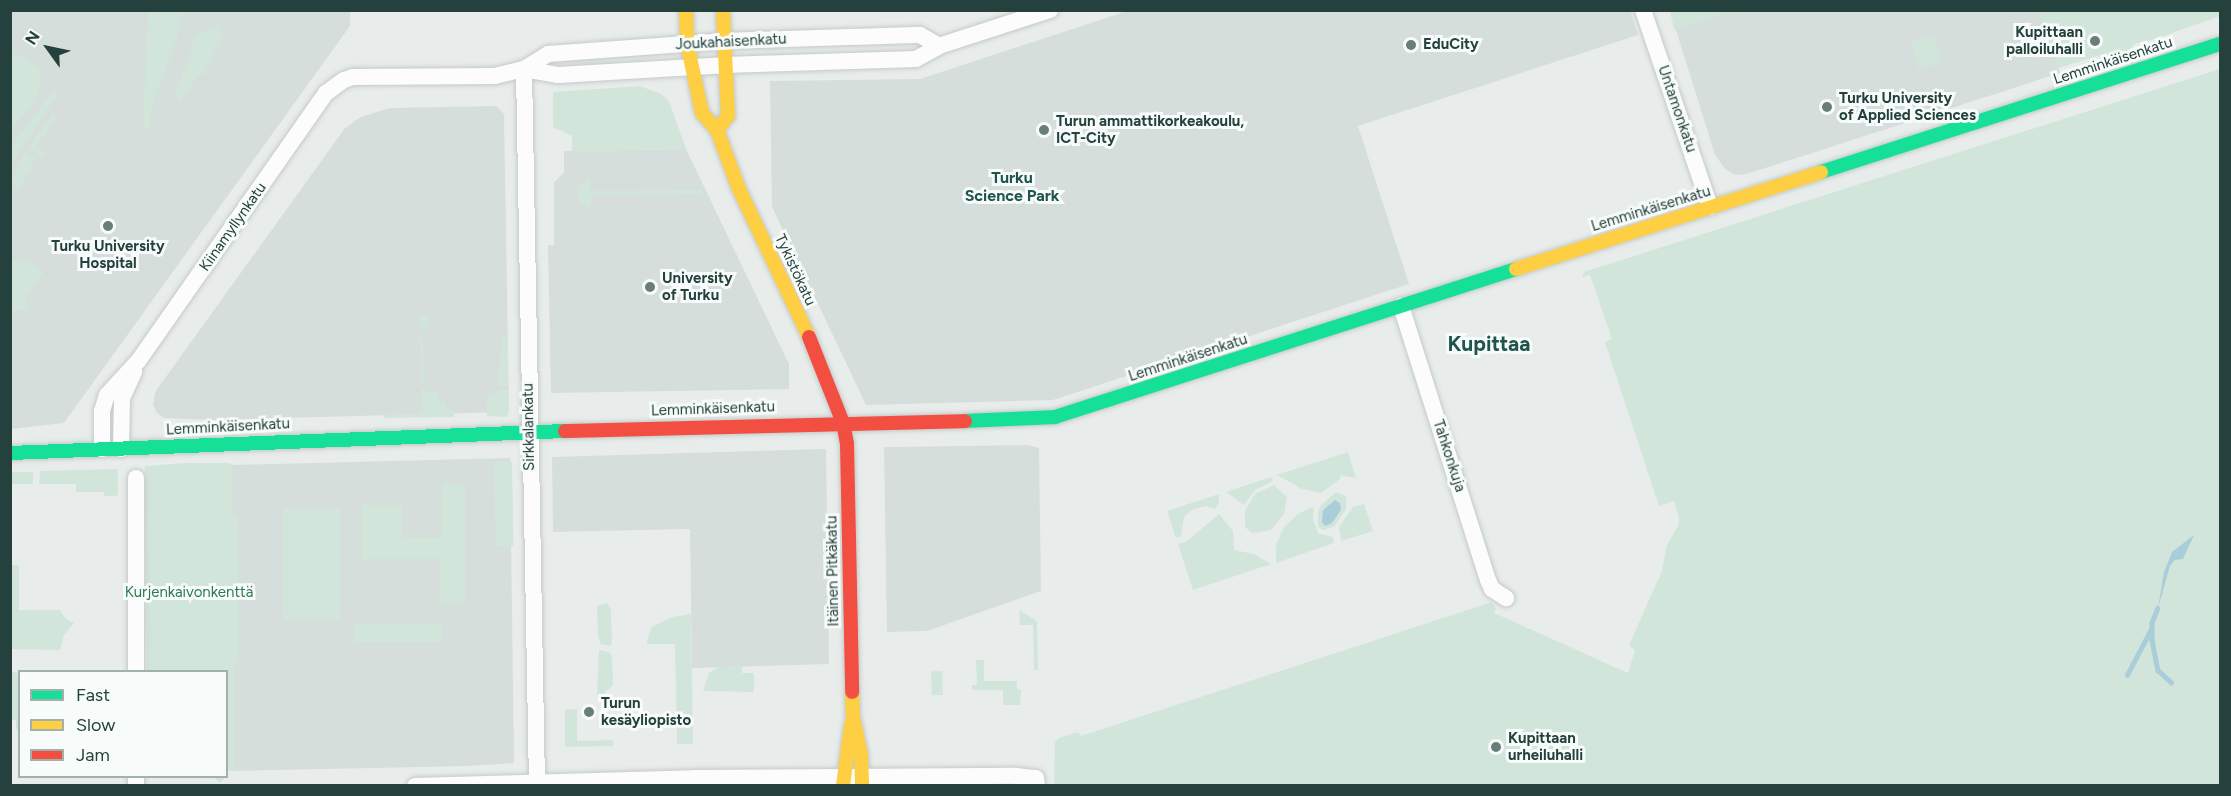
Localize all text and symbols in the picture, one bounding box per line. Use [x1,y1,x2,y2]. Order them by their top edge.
north arrow [18,18,78,78]
place label: Kupittaan palloiluhalli [2006,23,2083,58]
text: N [21,28,44,48]
street label: Joukahaisenkatu [675,30,787,54]
street label: Lemminkäisenkatu [2051,33,2175,89]
marker: Kupittaan palloiluhalli [2088,34,2102,48]
place label: EduCity [1423,36,1479,54]
marker: EduCity [1404,38,1418,52]
street label: Untamonkatu [1654,63,1700,155]
place label: Turku University of Applied Sciences [1839,89,1976,124]
marker: Turku University of Applied Sciences [1820,100,1834,114]
place label: Turun ammattikorkeakoulu, ICT-City [1056,112,1244,147]
marker: Turun ammattikorkeakoulu, ICT-City [1037,123,1051,137]
district label: Turku Science Park [965,168,1059,206]
street label: Kiinamyllynkatu [196,179,270,275]
street label: Lemminkäisenkatu [1589,182,1713,236]
marker: Turku University Hospital [99,217,117,235]
street label: Tykistökatu [771,231,819,309]
place label: Turku University Hospital [51,237,165,272]
place label: University of Turku [662,269,733,304]
marker: University of Turku [643,280,657,294]
street label: Lemminkäisenkatu [1126,330,1250,386]
district label: Kupittaa [1448,331,1530,357]
street label: Sirkkalankatu [519,383,539,471]
street label: Lemminkäisenkatu [651,398,775,420]
street label: Lemminkäisenkatu [166,415,290,439]
street label: Tahkonkuja [1429,418,1469,494]
street label: Itäinen Pitkäkatu [823,515,843,627]
park label: Kurjenkaivonkenttä [125,584,253,602]
legend [18,670,228,778]
text: Fast [76,684,110,706]
place label: Turun kesäyliopisto [601,694,691,729]
marker: Turun kesäyliopisto [582,705,596,719]
text: Slow [76,714,115,736]
place label: Kupittaan urheiluhalli [1508,729,1583,764]
marker: Kupittaan urheiluhalli [1489,740,1503,754]
text: Jam [76,744,110,766]

